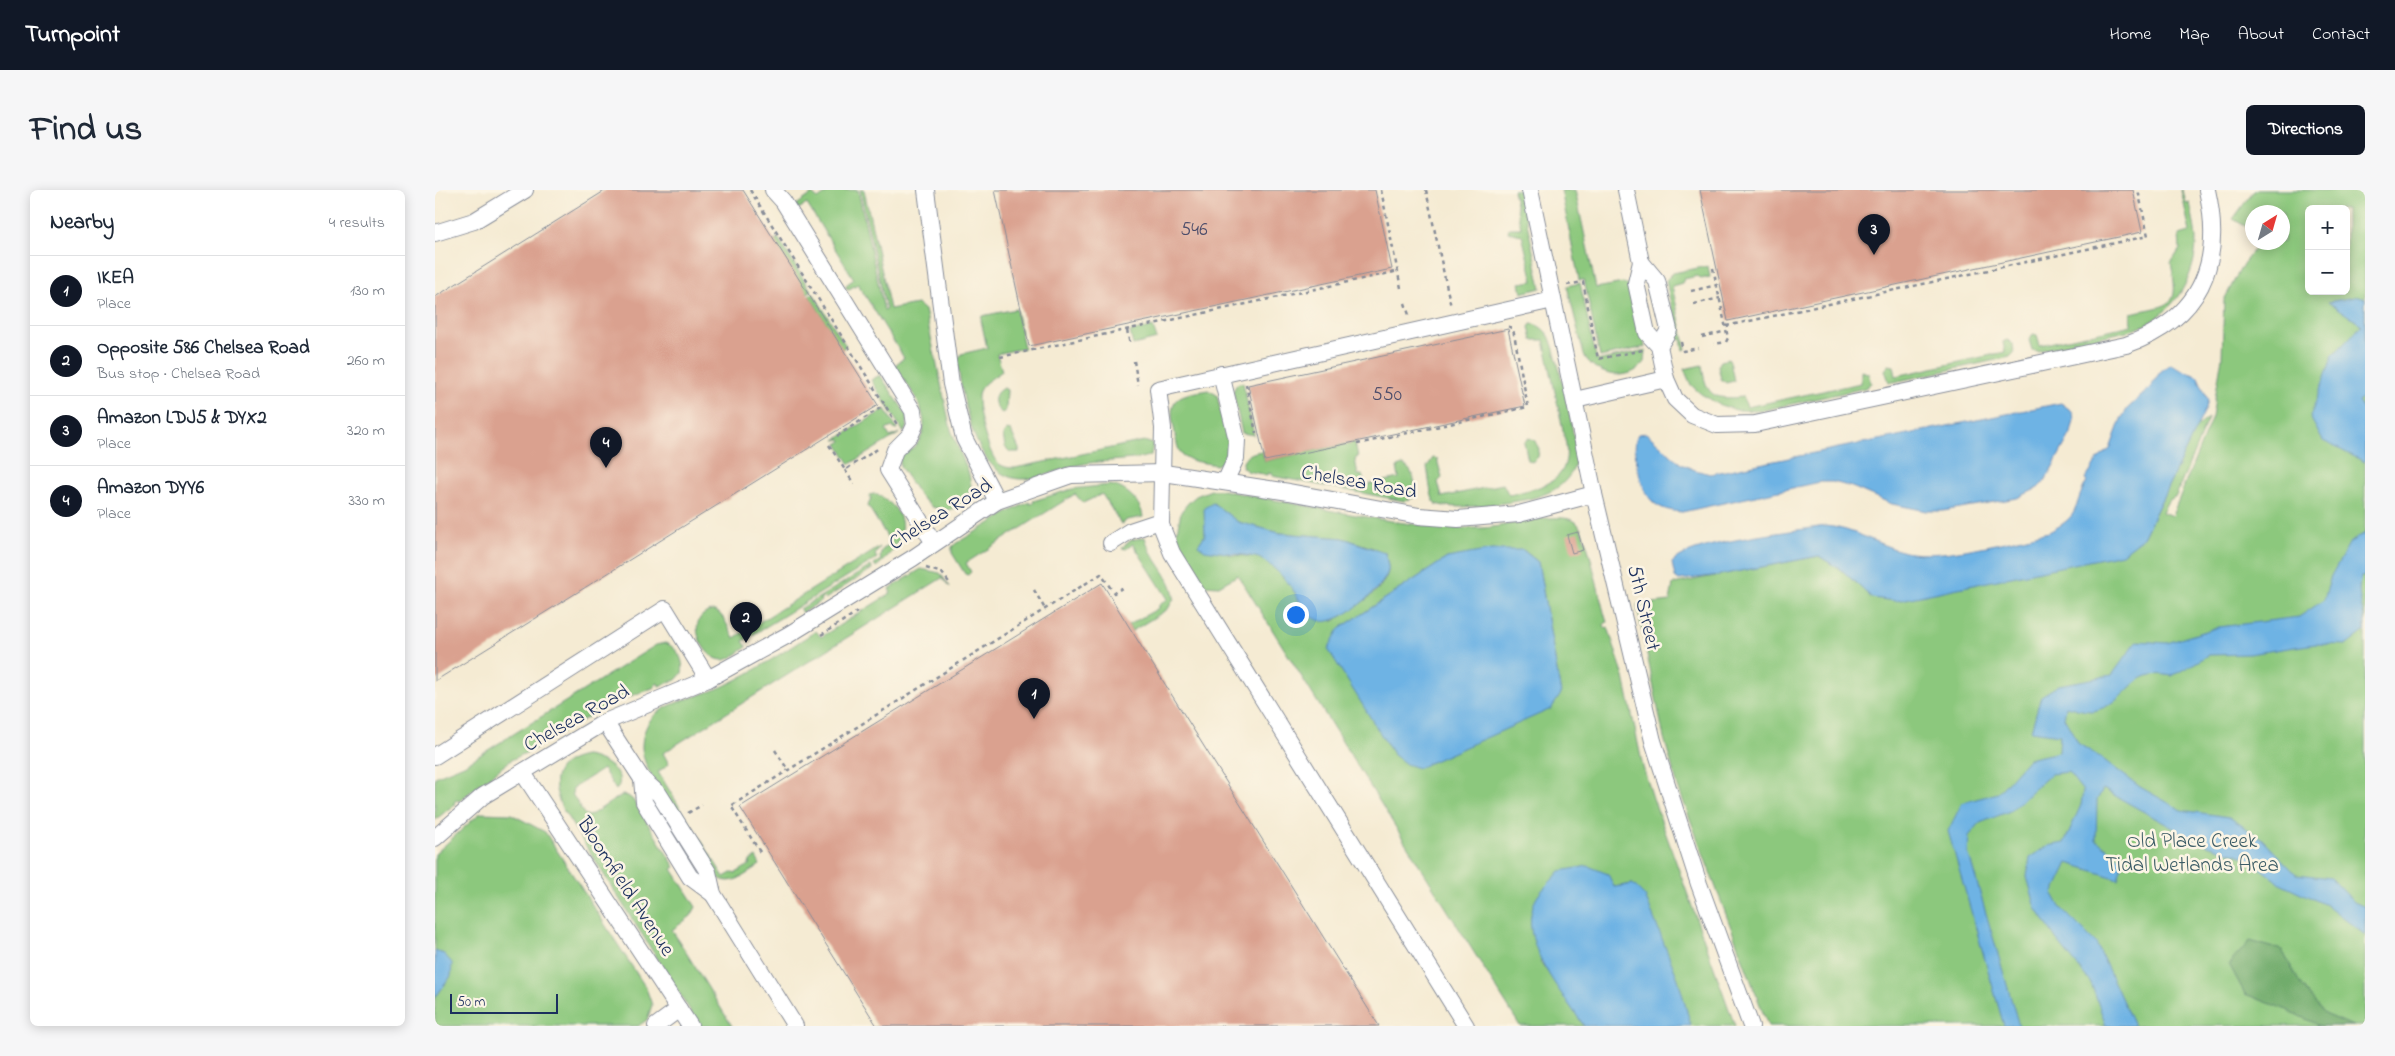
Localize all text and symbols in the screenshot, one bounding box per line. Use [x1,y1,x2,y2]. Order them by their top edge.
text: Turnpoint [25,18,120,53]
text: Home [2110,22,2151,48]
text: Map [2179,22,2210,48]
text: About [2238,22,2284,48]
text: Contact [2312,22,2370,48]
text: Find us [30,105,142,156]
button: Directions [2246,105,2365,155]
north arrow [2245,205,2290,250]
map controls [2305,205,2350,295]
button: + [2305,205,2350,250]
text: Nearby [50,208,114,238]
text: 4 results [329,211,385,235]
pin: 3 [1858,214,1890,255]
house number: 546 [1180,217,1208,244]
button: − [2305,250,2350,295]
text: IKEA [97,265,134,292]
text: 1 [63,279,69,303]
text: 130 m [350,279,385,303]
text: Place [97,292,131,316]
text: Opposite 586 Chelsea Road [97,335,310,362]
text: 2 [62,349,70,373]
text: 260 m [347,349,385,373]
text: Bus stop · Chelsea Road [97,362,260,386]
house number: 550 [1372,382,1402,409]
text: Amazon LDJ5 & DYX2 [97,405,267,432]
text: 3 [63,419,69,443]
text: 320 m [347,419,385,443]
pin: 4 [590,427,622,468]
text: Place [97,432,131,456]
street label: Chelsea Road [1299,458,1419,508]
street label: Chelsea Road [884,471,999,559]
text: Amazon DYY6 [97,475,204,502]
text: 4 [63,489,69,513]
text: 330 m [348,489,385,513]
text: Place [97,502,131,526]
street label: 5th Street [1619,562,1667,654]
pin: 2 [730,602,762,643]
your location [1283,602,1309,628]
street label: Chelsea Road [519,677,636,760]
pin: 1 [1018,678,1050,719]
street label: Bloomfield Avenue [568,811,682,963]
park label: Old Place Creek Tidal Wetlands Area [2105,827,2279,881]
scale bar [450,991,557,1014]
text: 50 m [457,992,485,1013]

